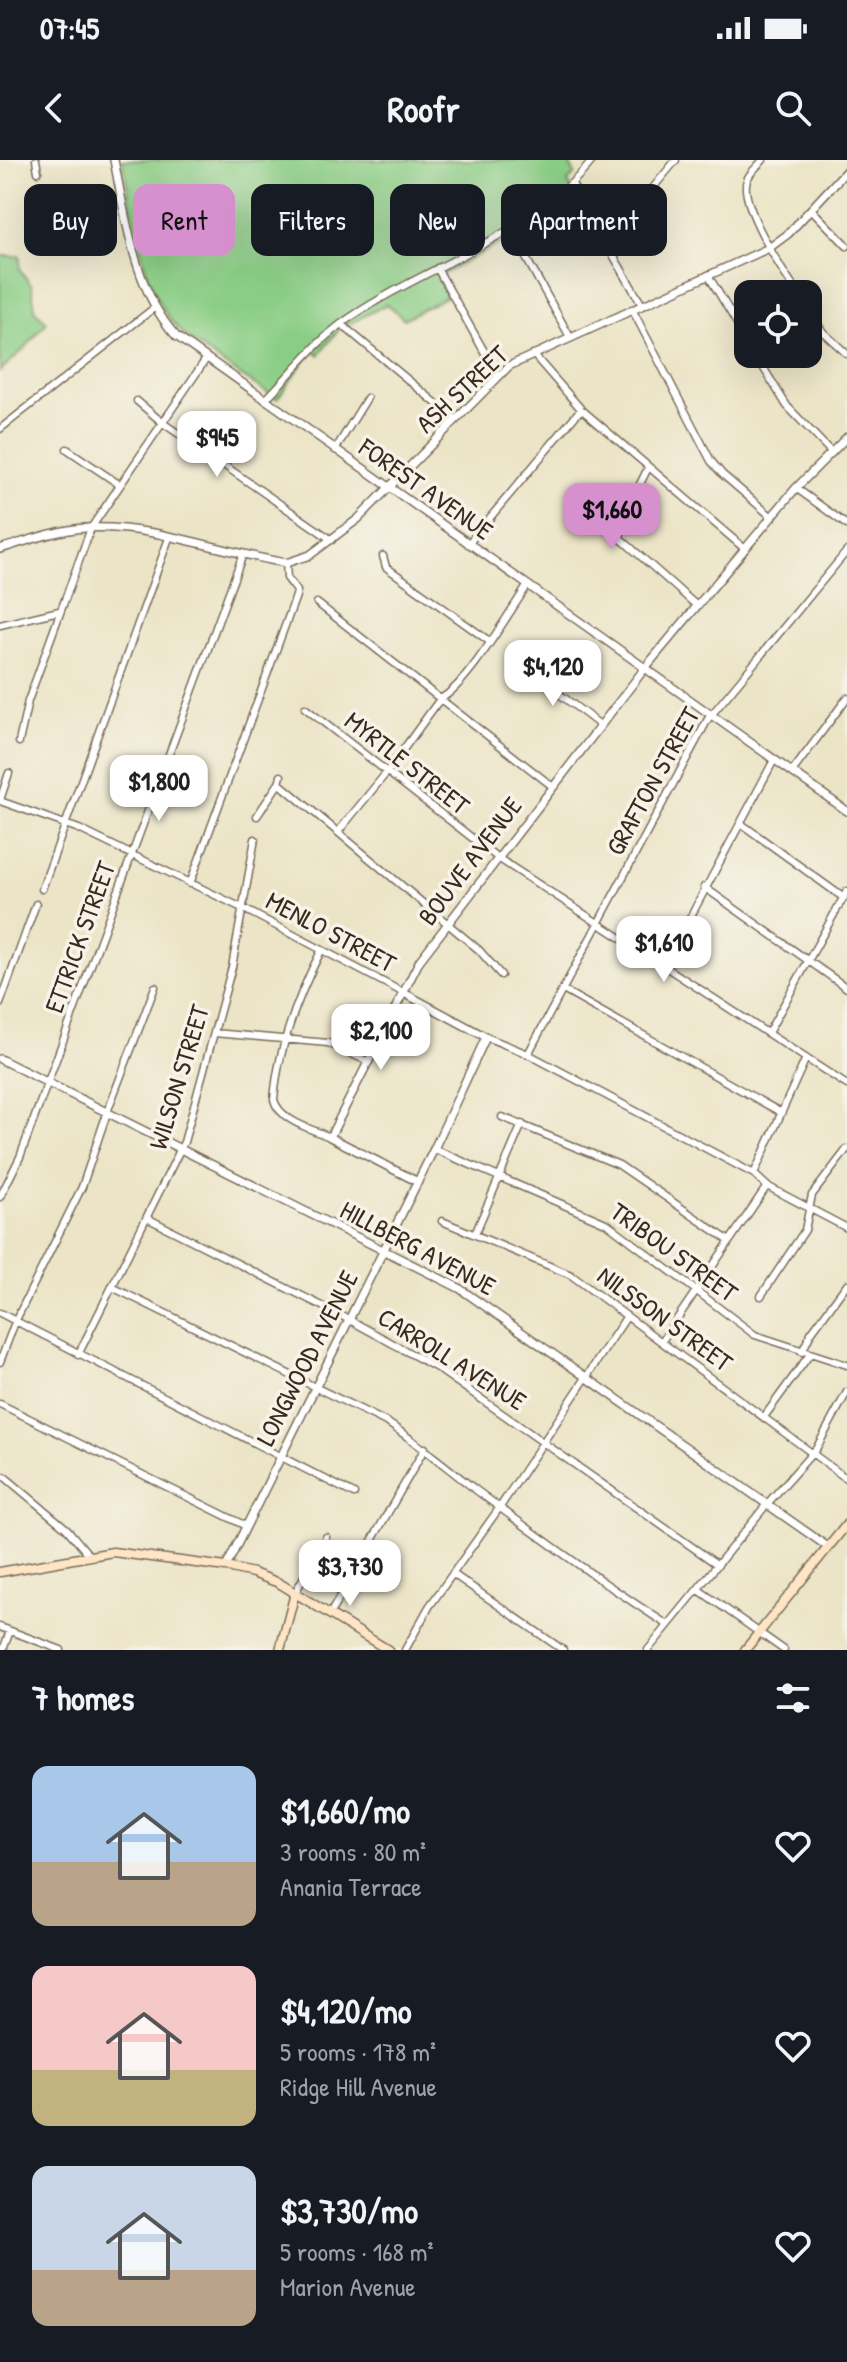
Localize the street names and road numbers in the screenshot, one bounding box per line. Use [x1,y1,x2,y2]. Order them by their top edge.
street label: ASH STREET [408,336,516,440]
street label: FOREST AVENUE [352,429,501,548]
street label: GRAFTON STREET [597,700,708,861]
street label: MYRTLE STREET [338,703,477,823]
street label: BOUVE AVENUE [410,789,530,932]
street label: ETTRICK STREET [36,856,123,1017]
street label: MENLO STREET [260,883,403,981]
street label: WILSON STREET [140,1000,217,1153]
street label: HILLBERG AVENUE [335,1192,502,1303]
street label: TRIBOU STREET [604,1194,746,1310]
street label: NILSSON STREET [591,1258,740,1380]
street label: LONGWOOD AVENUE [247,1264,366,1451]
street label: CARROLL AVENUE [371,1299,534,1418]

